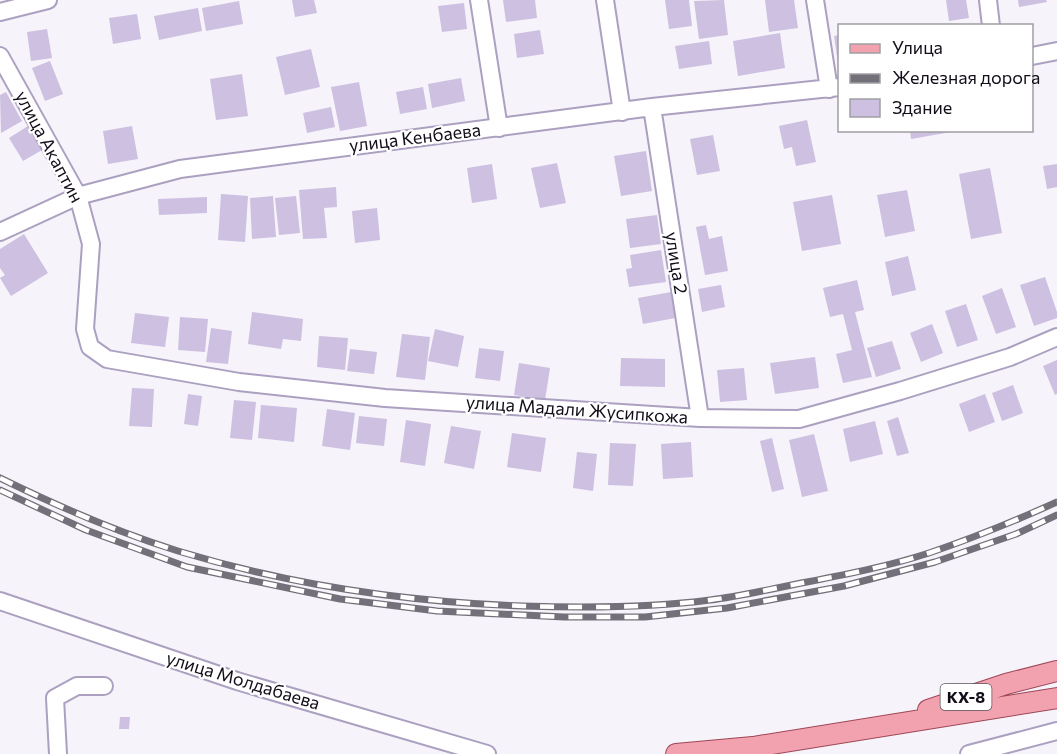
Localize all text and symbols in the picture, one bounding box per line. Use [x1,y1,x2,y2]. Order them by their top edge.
legend [838,24,1033,132]
text: Улица [892,36,943,58]
text: Железная дорога [892,66,1040,88]
street label: улица Акаптин [11,87,89,206]
text: Здание [892,96,952,118]
street label: улица Кенбаева [348,118,482,156]
street label: улица 2 [661,230,693,296]
street label: улица Мадали Жусипкожа [465,390,689,428]
street label: улица Молдабаева [164,646,323,714]
road number: КХ-8 [940,684,992,710]

